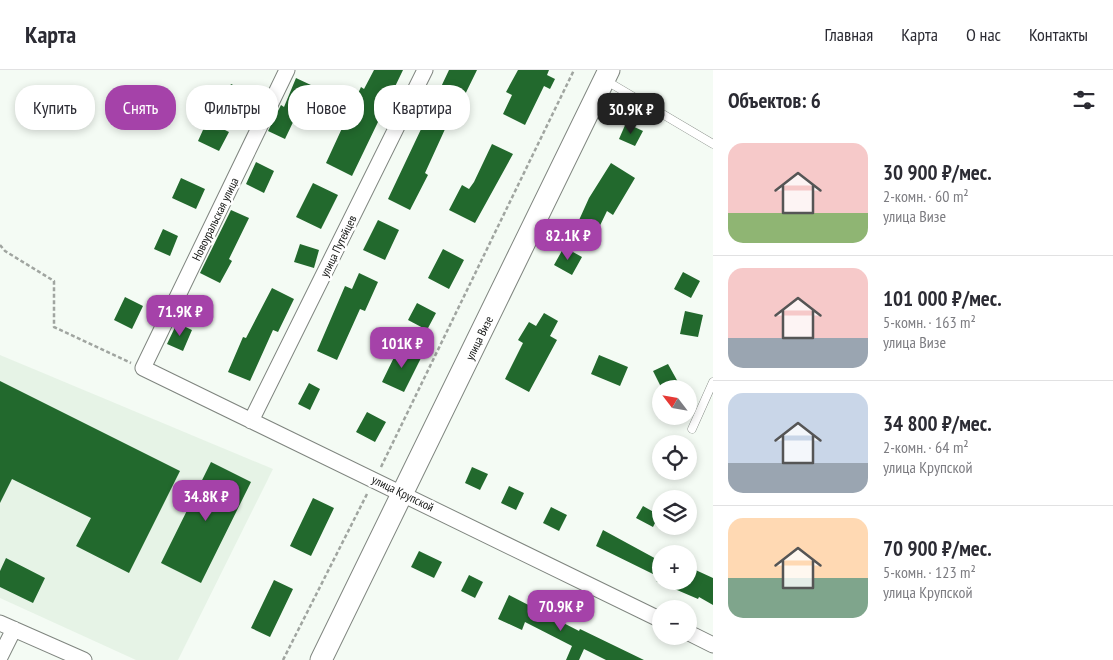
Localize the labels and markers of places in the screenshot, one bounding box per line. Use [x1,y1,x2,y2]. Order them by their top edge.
pin: 30.9K ₽ [585,92,677,135]
pin: 82.1K ₽ [522,218,614,261]
pin: 71.9K ₽ [134,294,226,337]
pin: 101K ₽ [361,326,443,369]
pin: 34.8K ₽ [160,480,252,522]
pin: 70.9K ₽ [515,590,607,632]

